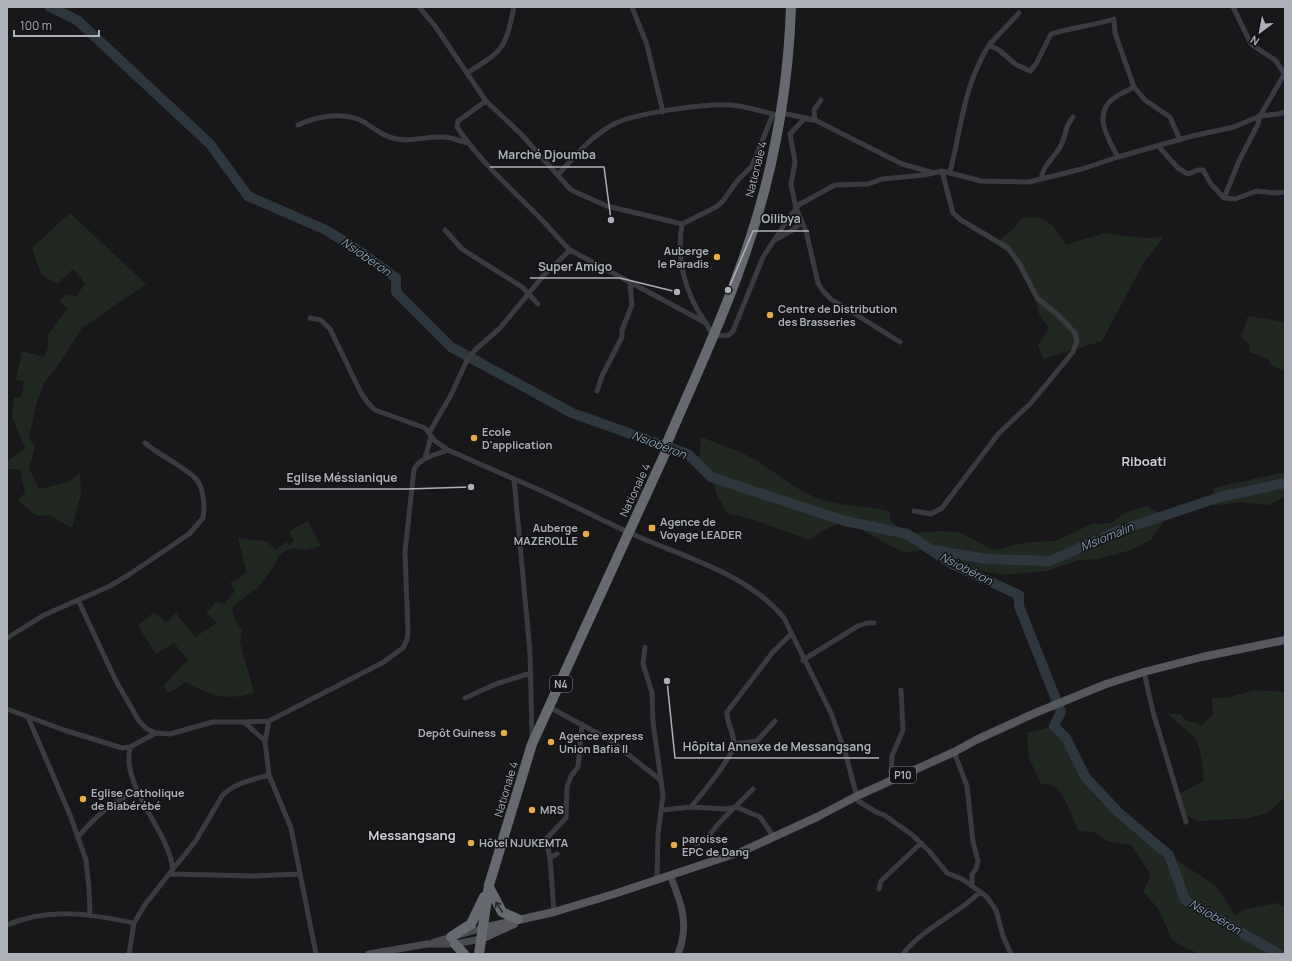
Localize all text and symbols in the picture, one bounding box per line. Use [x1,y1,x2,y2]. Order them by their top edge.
scale bar [14,12,99,38]
north arrow [1240,12,1280,52]
text: 100 m [20,17,52,34]
text: N [1247,32,1262,49]
street label: Nationale 4 [741,139,770,199]
callout: Marché Djoumba [490,143,604,167]
text: Marché Djoumba [498,146,596,163]
callout: Oilibya [753,207,809,231]
text: Oilibya [761,210,801,227]
water label: Nsiobéron [338,233,395,280]
place label: Auberge le Paradis [657,243,709,271]
marker: Auberge le Paradis [712,252,722,262]
callout: Super Amigo [530,254,620,278]
text: Super Amigo [538,258,612,275]
place label: Centre de Distribution des Brasseries [778,301,897,329]
marker: Centre de Distribution des Brasseries [765,310,775,320]
place label: Ecole D'application [482,424,553,452]
water label: Nsiobéron [630,426,690,463]
marker: Ecole D'application [469,433,479,443]
district label: Riboati [1121,452,1167,470]
street label: Nationale 4 [616,461,653,519]
callout: Eglise Méssianique [279,465,406,489]
text: Eglise Méssianique [286,469,398,486]
place label: Agence de Voyage LEADER [660,514,742,542]
water label: Msiomalin [1078,518,1137,555]
place label: Auberge MAZEROLLE [514,520,578,548]
marker: Agence de Voyage LEADER [647,523,657,533]
marker: Auberge MAZEROLLE [581,529,591,539]
water label: Nsiobéron [937,548,996,589]
road number: N4 [550,676,572,692]
place label: Depôt Guiness [418,725,496,740]
marker: Depôt Guiness [499,728,509,738]
place label: Agence express Union Bafia II [559,728,644,756]
callout: Hôpital Annexe de Messangsang [675,734,879,758]
marker: Agence express Union Bafia II [546,737,556,747]
text: Hôpital Annexe de Messangsang [683,738,871,755]
street label: Nationale 4 [490,759,521,819]
road number: P10 [890,767,916,783]
place label: Eglise Catholique de Biabérébé [91,785,185,813]
marker: Eglise Catholique de Biabérébé [78,794,88,804]
place label: MRS [540,802,564,817]
marker: MRS [527,805,537,815]
district label: Messangsang [368,826,456,844]
place label: paroisse EPC de Dang [682,831,749,859]
place label: Hôtel NJUKEMTA [479,835,569,850]
marker: Hôtel NJUKEMTA [466,838,476,848]
marker: paroisse EPC de Dang [669,840,679,850]
water label: Nsiobéron [1186,895,1245,939]
one-way arrow [495,902,503,913]

